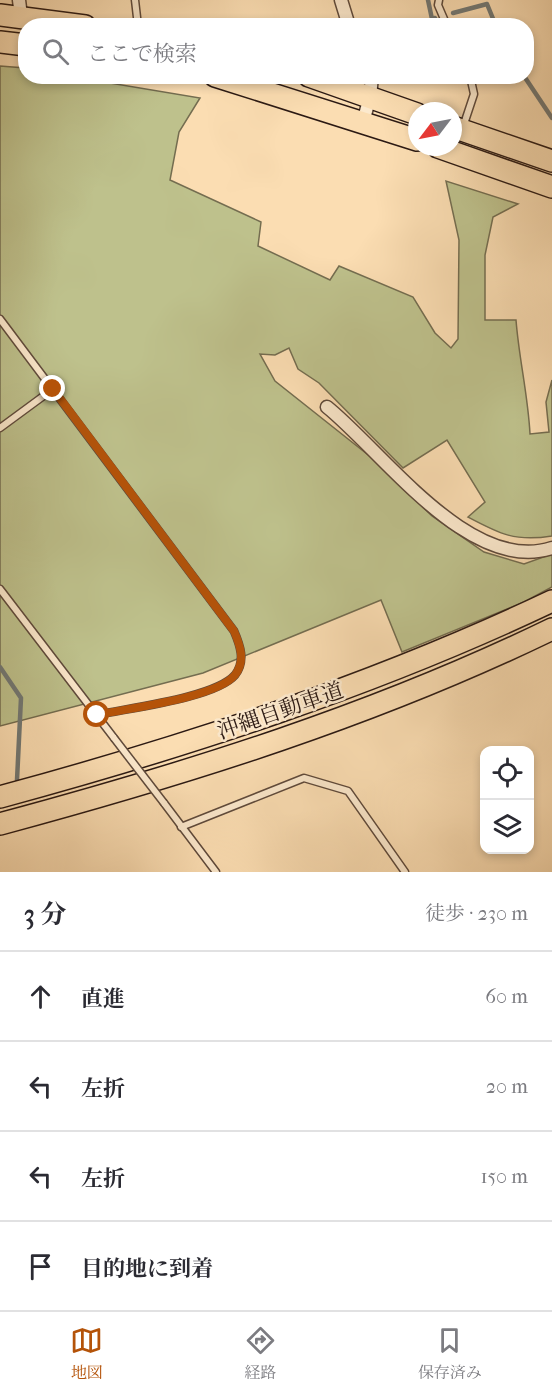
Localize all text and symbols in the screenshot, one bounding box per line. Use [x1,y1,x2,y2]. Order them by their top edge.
search box [18,18,534,84]
icon: search [39,35,72,68]
text: ここで検索 [87,41,197,67]
north arrow [408,102,462,156]
route end [39,375,65,401]
street label: 沖縄自動車道 [214,677,347,745]
route start [83,701,109,727]
map controls [480,746,534,854]
button: locate [480,746,534,800]
button: layers [480,800,534,854]
text: 3 分 [24,899,66,930]
text: 徒歩 · 230 m [425,902,528,925]
icon: ahead [24,980,57,1013]
text: 60 m [485,985,528,1008]
text: 直進 [81,986,125,1012]
icon: left [24,1070,57,1103]
text: 20 m [486,1075,528,1098]
text: 左折 [81,1076,125,1102]
icon: left [24,1160,57,1193]
text: 150 m [480,1165,528,1188]
text: 左折 [81,1166,125,1192]
icon: arrive [24,1250,57,1283]
text: 目的地に到着 [81,1256,213,1282]
tab: 地図 [70,1324,103,1383]
tab: 経路 [244,1324,277,1383]
tab: 保存済み [418,1324,482,1383]

